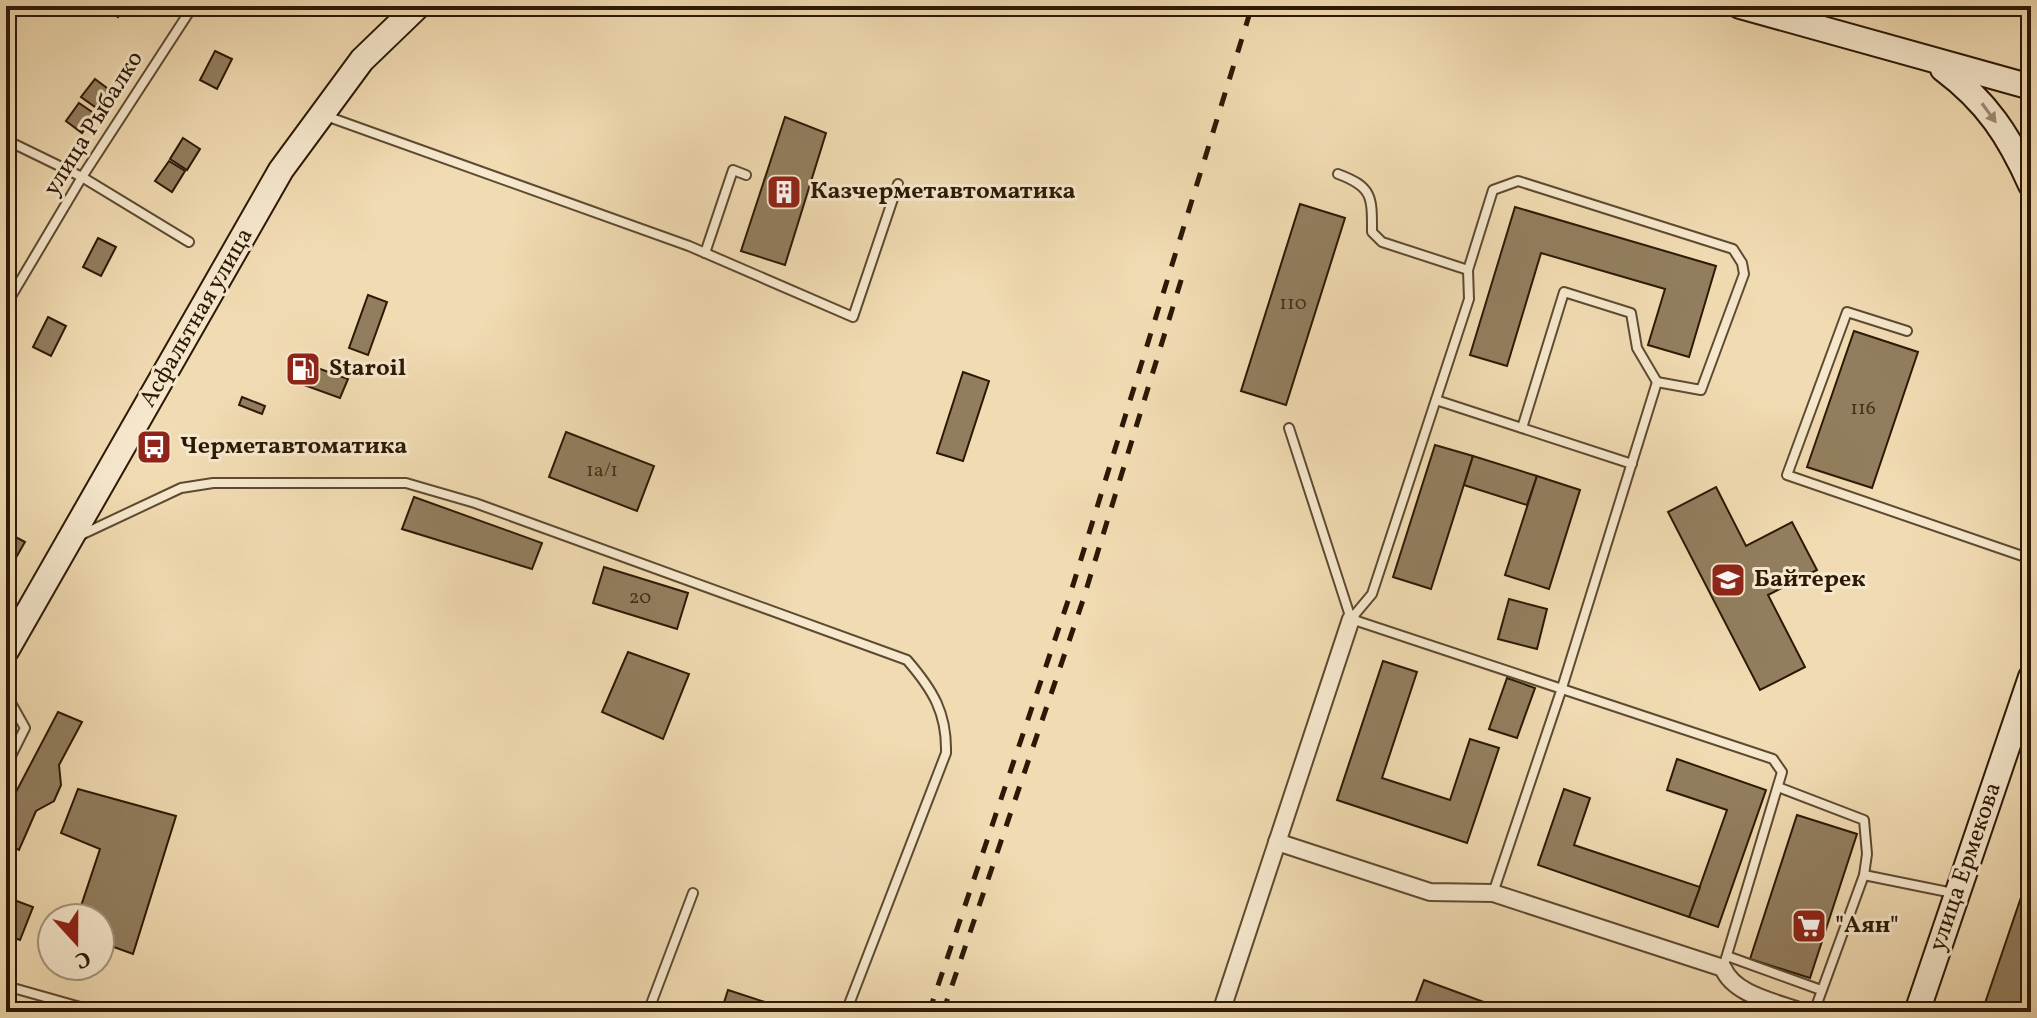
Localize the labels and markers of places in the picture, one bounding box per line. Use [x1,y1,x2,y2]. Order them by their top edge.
building icon: Казчерметавтоматика [765,173,803,211]
place label: Казчерметавтоматика [810,175,1076,209]
fuel station icon: Staroil [284,350,322,388]
place label: Staroil [329,352,406,386]
bus stop icon: Черметавтоматика [135,428,173,466]
place label: Черметавтоматика [180,430,407,464]
school or university icon: Байтерек [1709,561,1747,599]
place label: Байтерек [1754,563,1866,597]
supermarket icon: "Аян" [1790,907,1828,945]
place label: "Аян" [1835,909,1899,943]

